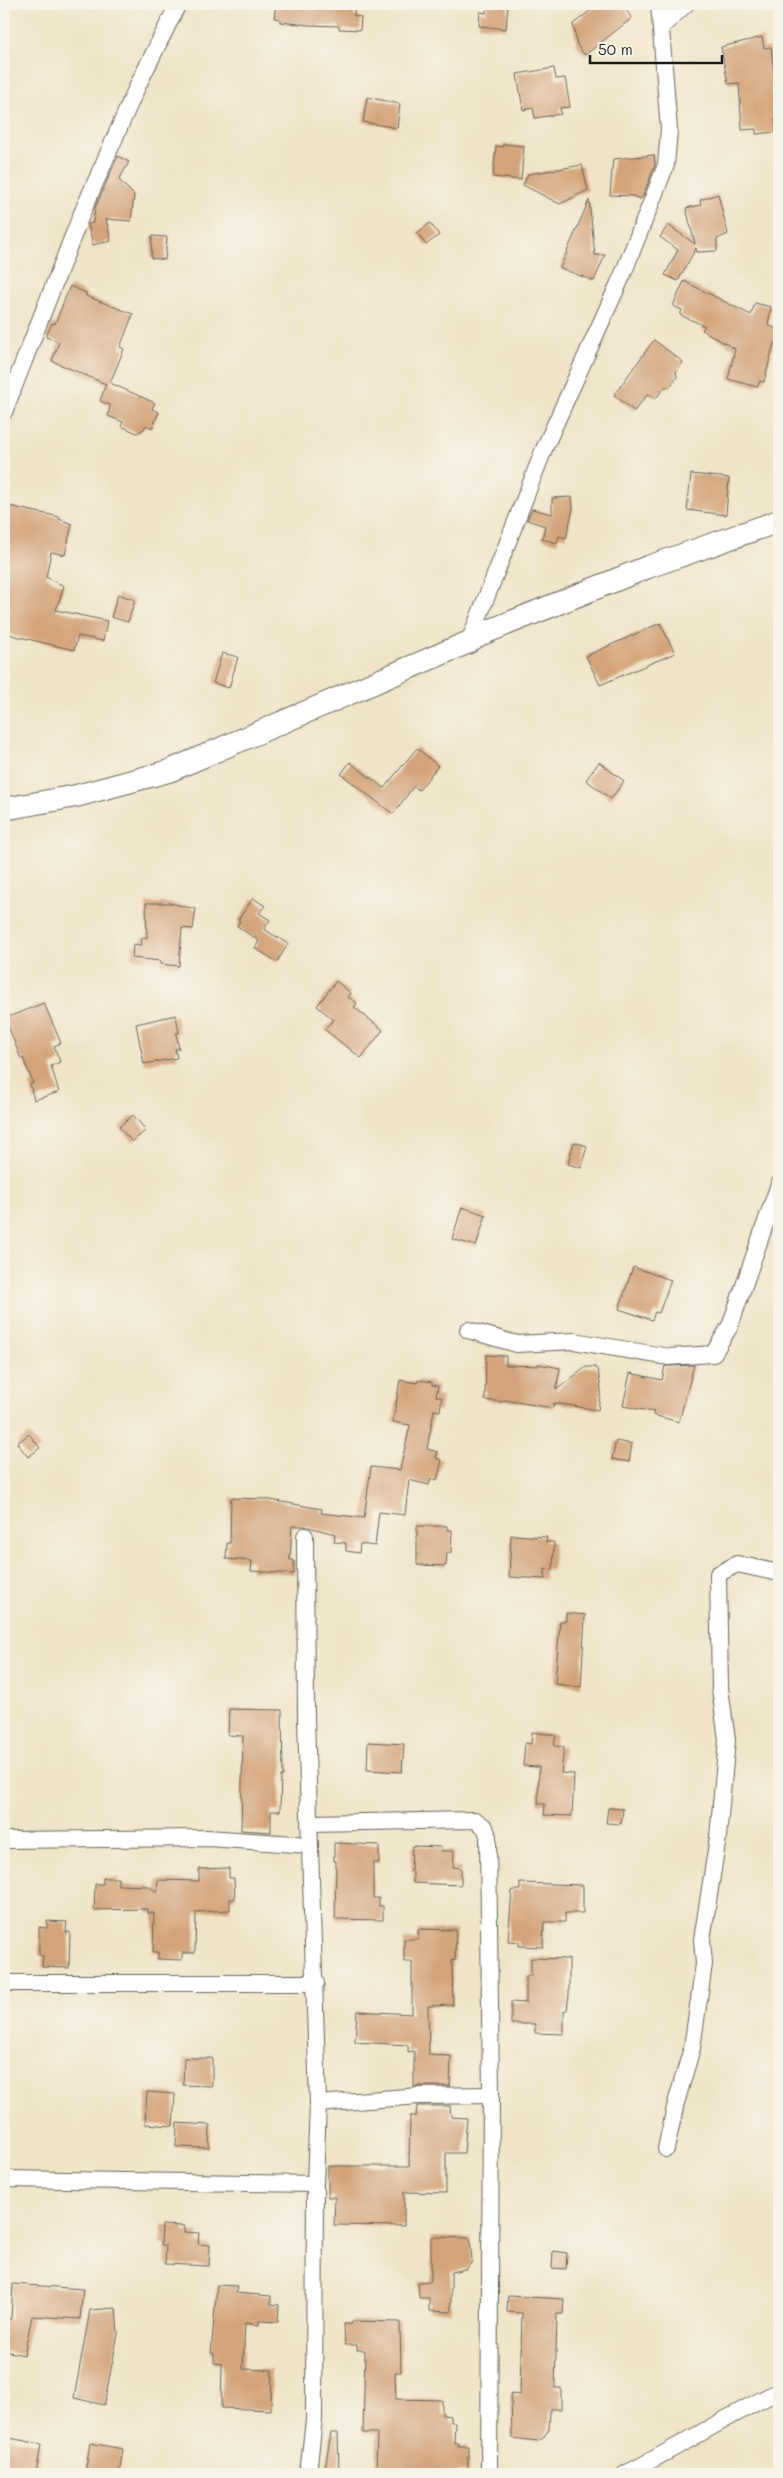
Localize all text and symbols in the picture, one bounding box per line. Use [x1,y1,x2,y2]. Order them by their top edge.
scale bar [590,32,723,64]
text: 50 m [598,39,633,59]

